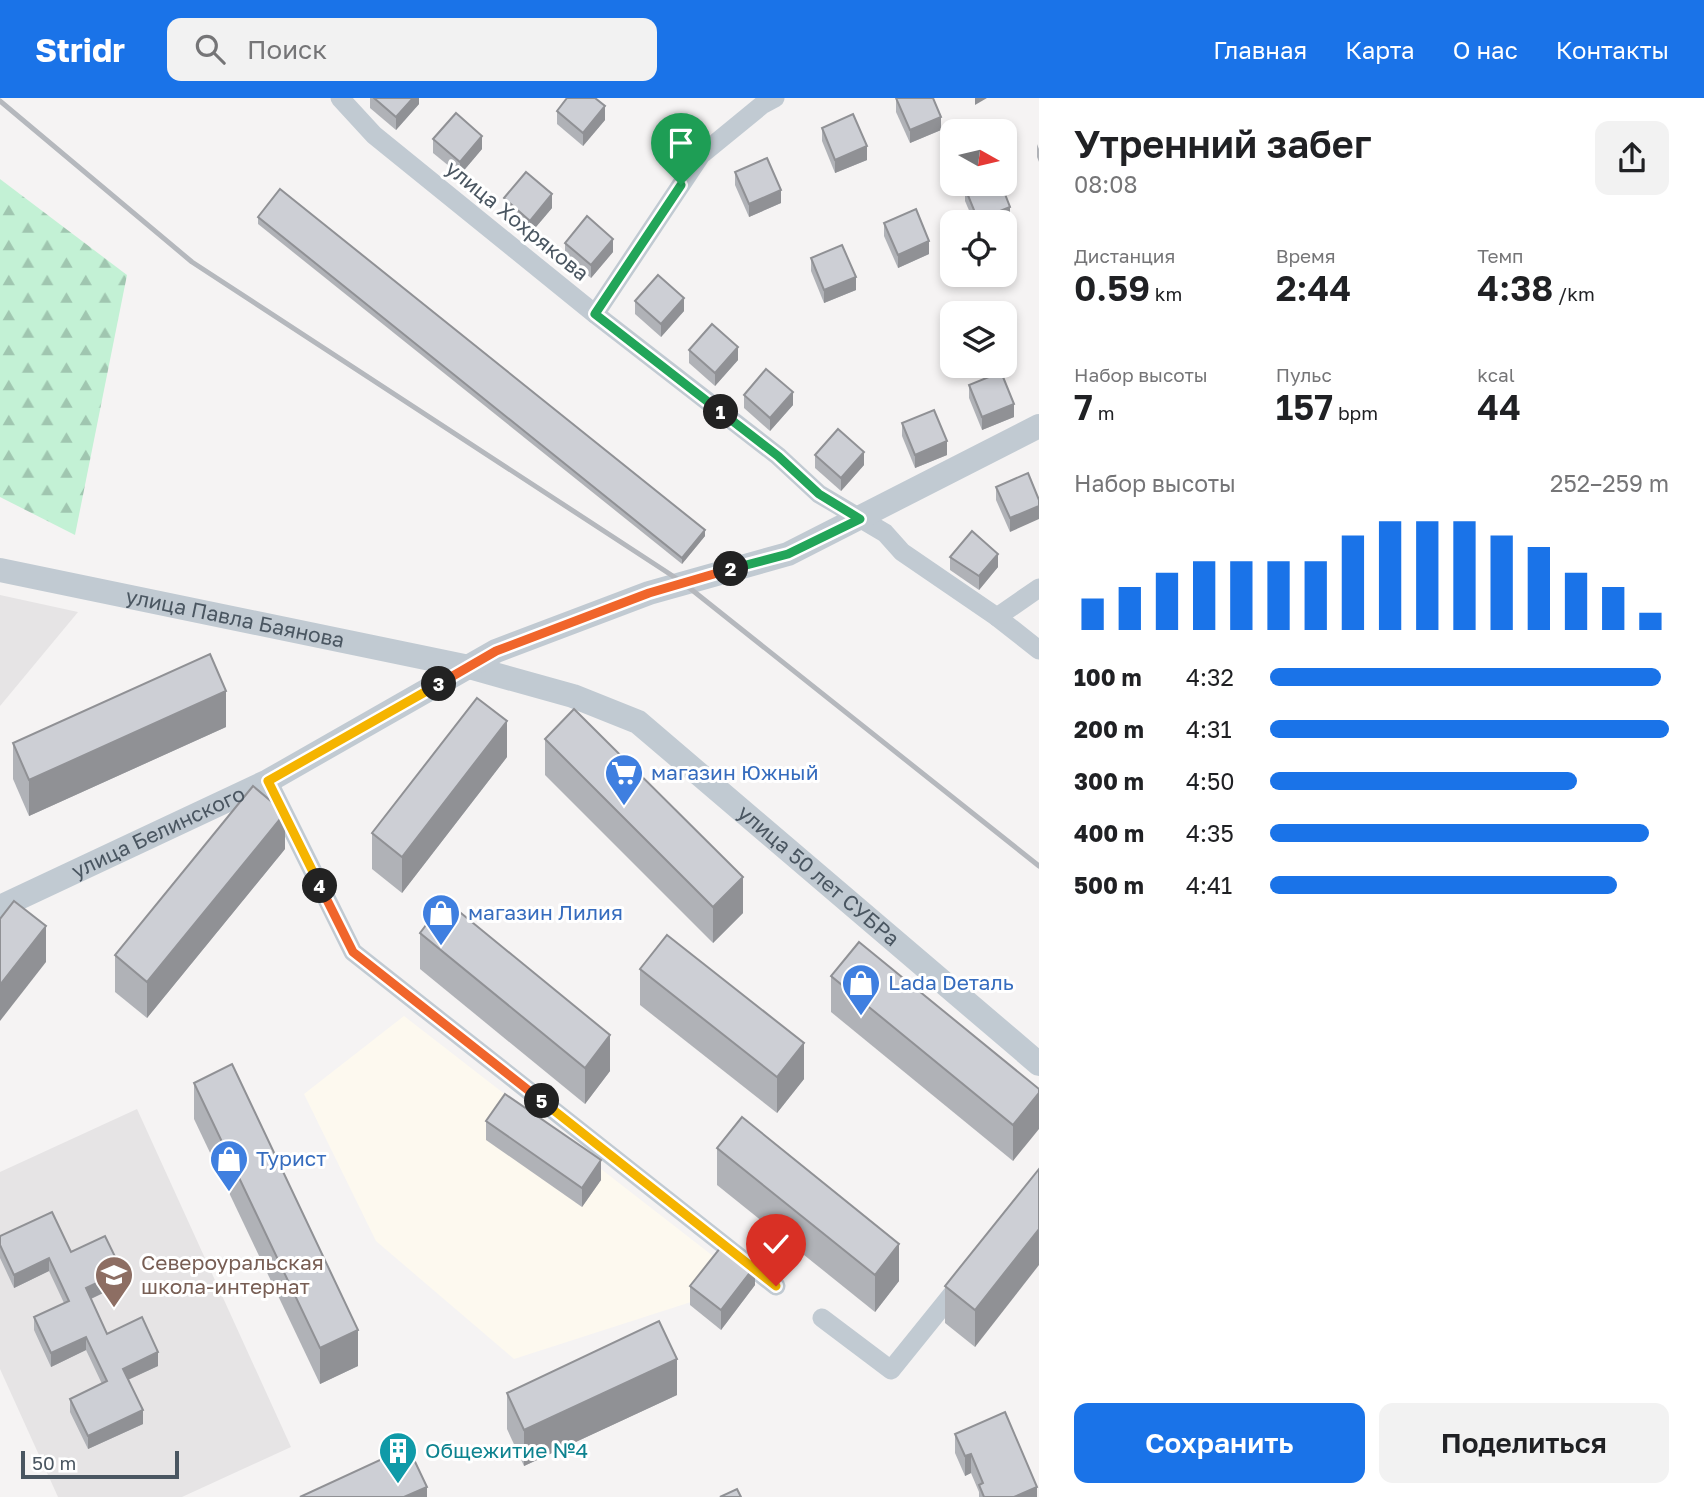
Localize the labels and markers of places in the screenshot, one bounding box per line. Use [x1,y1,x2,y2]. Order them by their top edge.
pin [651,113,711,185]
pin: 1 [704,394,738,430]
pin: 2 [714,552,748,587]
pin: 3 [422,666,457,702]
supermarket icon: магазин Южный [603,752,645,807]
place label: магазин Южный [651,759,818,785]
pin: 4 [302,868,338,904]
shop icon: магазин Лилия [420,892,462,947]
place label: магазин Лилия [468,899,623,925]
shop icon: Lada Dеталь [840,962,882,1017]
place label: Lada Dеталь [888,969,1014,995]
pin: 5 [524,1084,560,1118]
shop icon: Турист [208,1138,250,1193]
place label: Турист [256,1145,327,1171]
pin [746,1214,806,1286]
place label: Североуральская школа-интернат [141,1249,324,1299]
school or university icon: Североуральская школа-интернат [93,1254,135,1309]
building icon: Общежитие №4 [377,1430,419,1485]
place label: Общежитие №4 [425,1437,588,1463]

